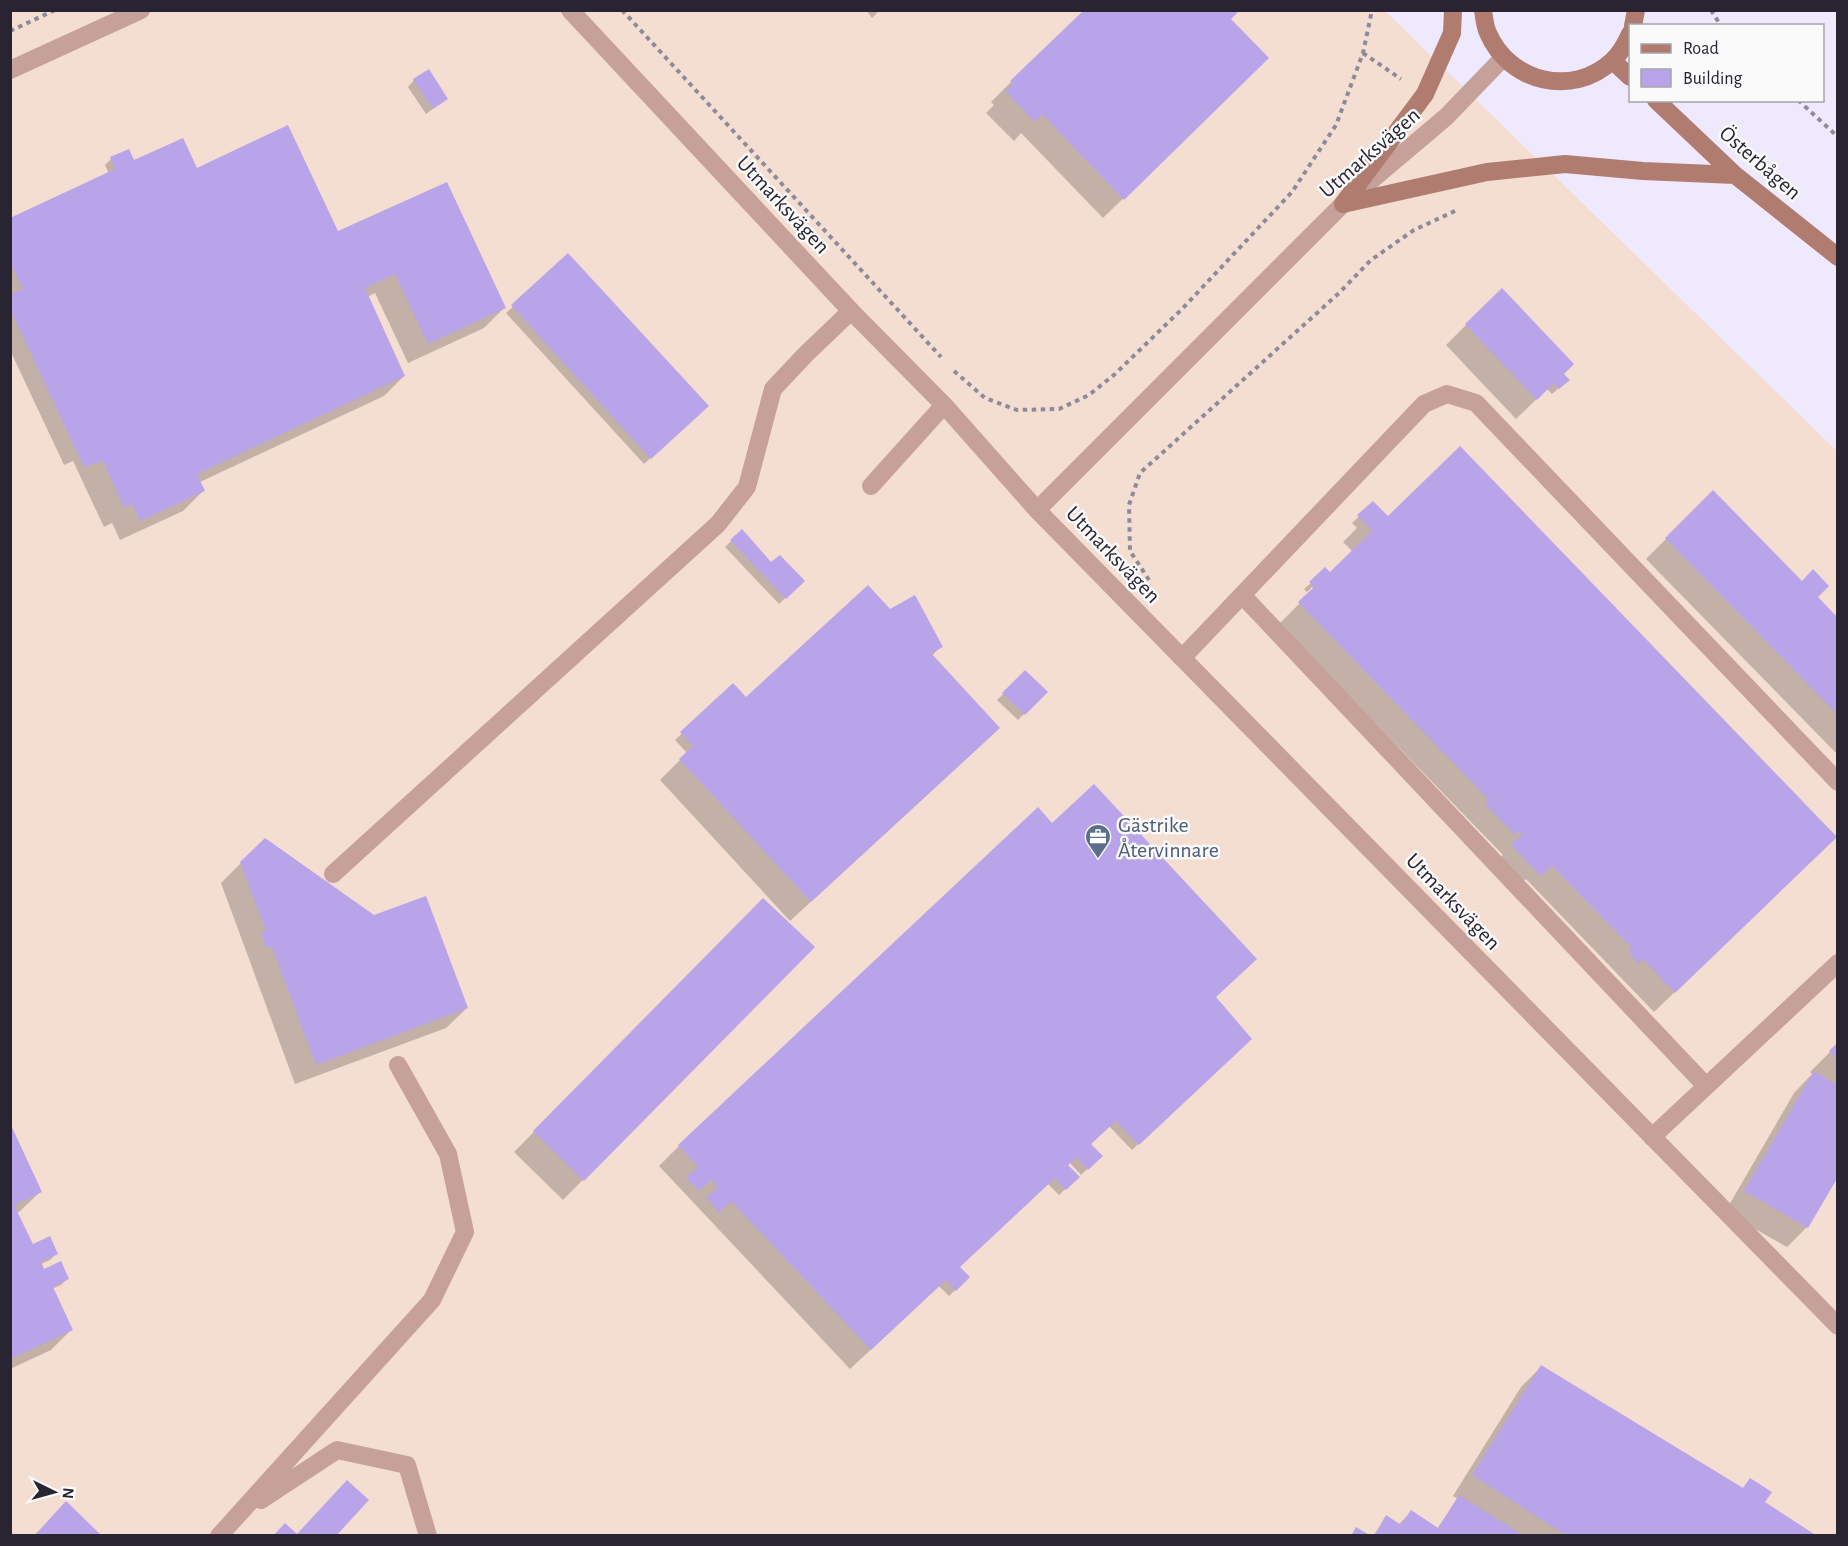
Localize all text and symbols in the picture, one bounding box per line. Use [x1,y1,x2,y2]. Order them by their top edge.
legend [1629,24,1824,102]
text: Road [1683,40,1719,58]
text: Building [1683,70,1743,88]
street label: Utmarksvägen [1315,103,1424,202]
street label: Österbågen [1715,122,1805,204]
street label: Utmarksvägen [733,151,834,258]
street label: Utmarksvägen [1062,502,1165,607]
place label: Gästrike Återvinnare [1118,814,1219,861]
office icon: Gästrike Återvinnare [1083,822,1113,860]
street label: Utmarksvägen [1402,849,1505,954]
north arrow [24,1462,84,1522]
text: N [59,1487,76,1499]

